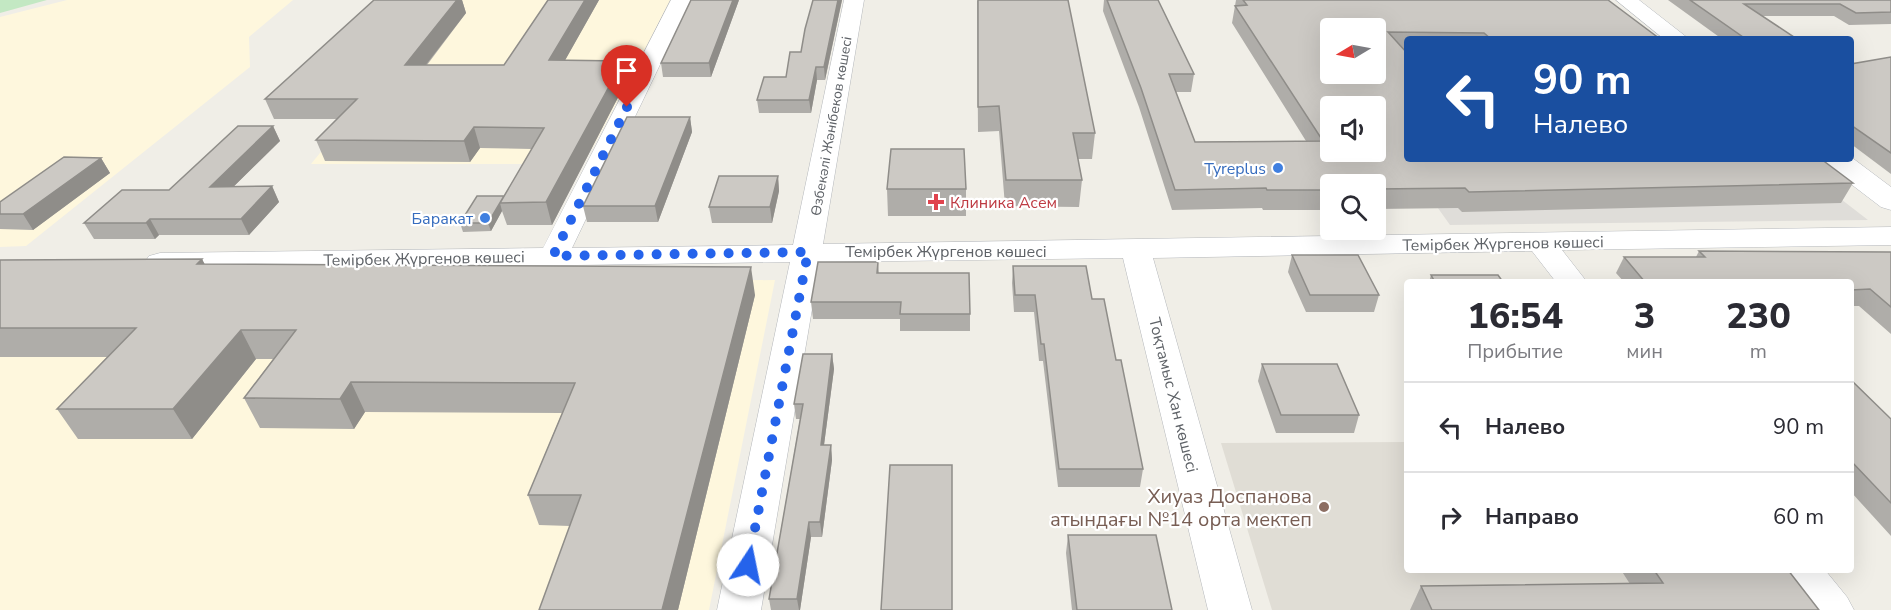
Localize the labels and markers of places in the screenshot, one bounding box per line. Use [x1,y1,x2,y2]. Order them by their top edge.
pin [601,45,652,107]
place label: Tyreplus [1204,158,1266,180]
marker: Tyreplus [1271,161,1285,175]
place label: Клиника Асем [950,192,1057,214]
marker: Клиника Асем [927,193,945,211]
place label: Баракат [412,208,474,230]
marker: Баракат [478,211,492,225]
place label: Хиуаз Доспанова атындағы №14 орта мектеп [1050,483,1312,533]
marker: Хиуаз Доспанова атындағы №14 орта мектеп [1317,500,1331,514]

